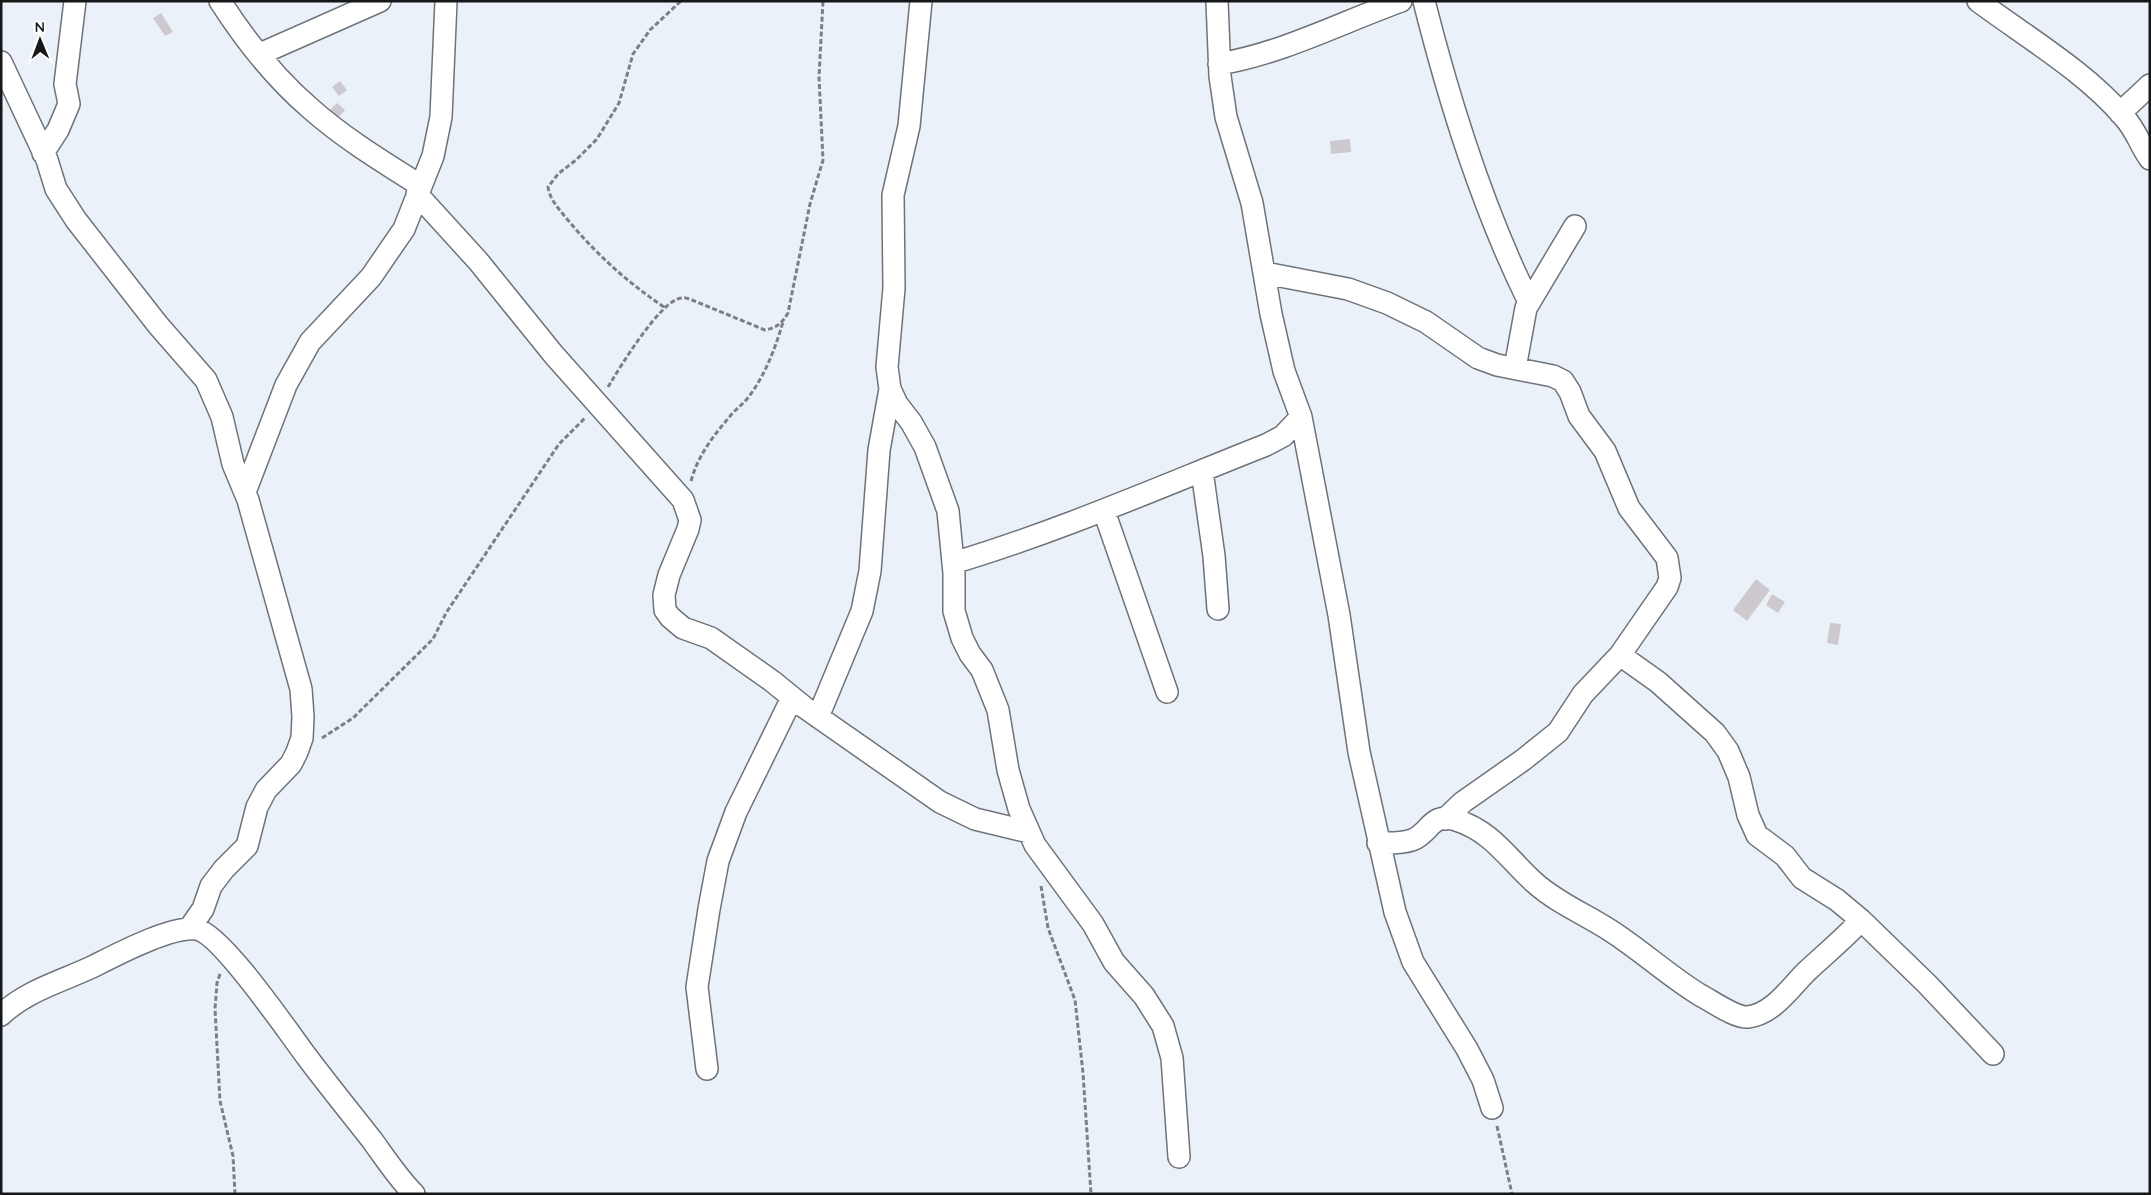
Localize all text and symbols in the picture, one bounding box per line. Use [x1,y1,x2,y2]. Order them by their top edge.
north arrow [15,15,65,65]
text: N [34,18,45,36]

